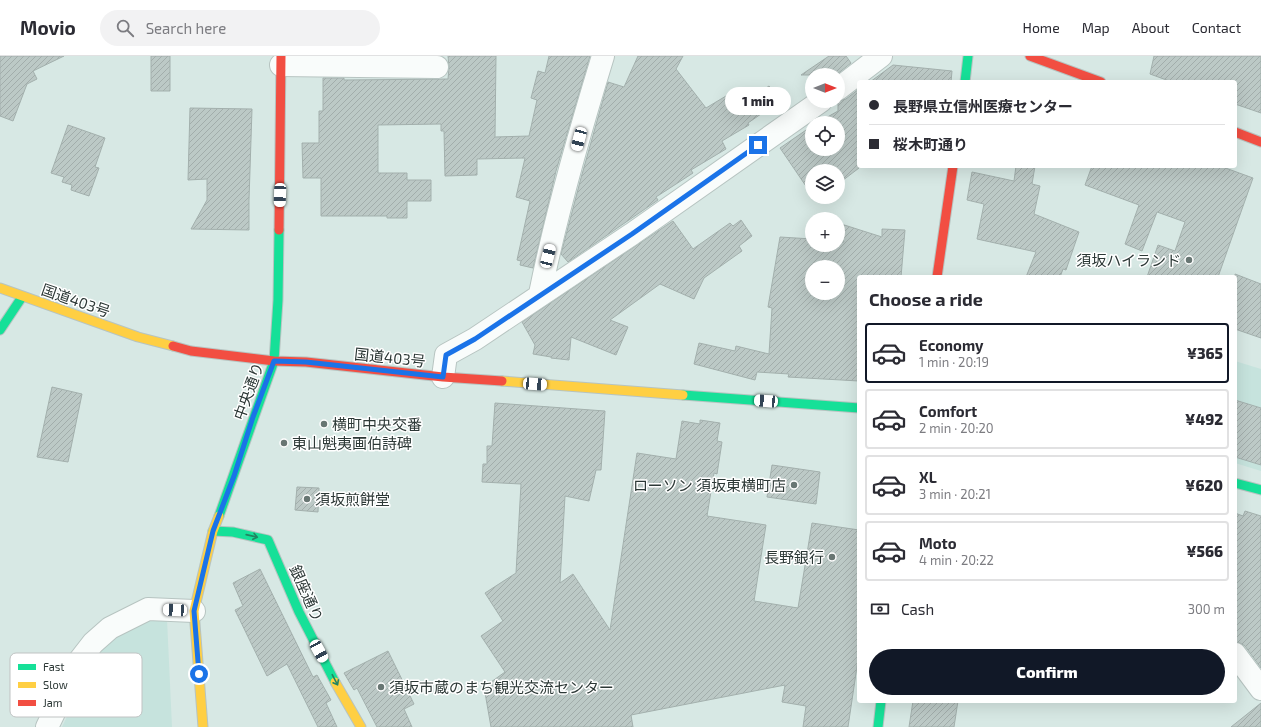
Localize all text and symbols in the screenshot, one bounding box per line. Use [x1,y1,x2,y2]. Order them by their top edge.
search box [100,10,380,46]
text: Movio [20,16,76,39]
icon: search [114,17,136,39]
text: Search here [146,19,226,37]
text: Home [1023,19,1060,36]
text: Map [1082,19,1110,36]
text: About [1132,19,1170,36]
text: Contact [1192,19,1241,36]
north arrow [805,68,845,108]
map controls [805,68,845,300]
callout: 1 min [725,87,791,115]
text: 1 min [742,93,774,109]
text: 長野県立信州医療センター [893,97,1073,115]
button: locate [805,116,845,156]
car [570,126,588,152]
text: 桜木町通り [893,135,968,153]
route end [749,136,767,154]
button: layers [805,164,845,204]
car [274,183,286,207]
button: + [805,212,845,252]
car [539,243,557,269]
place label: 須坂ハイランド [1076,251,1181,269]
marker: 須坂ハイランド [1184,255,1194,265]
button: − [805,260,845,300]
street label: 国道403号 [39,280,113,320]
text: Choose a ride [869,288,983,310]
icon: car [871,335,907,371]
text: Economy [919,336,984,354]
street label: 国道403号 [353,344,427,370]
text: ¥365 [1187,344,1223,362]
text: 1 min · 20:19 [919,354,989,370]
street label: 中央通り [229,360,267,422]
car [523,377,547,391]
car [754,394,778,408]
icon: car [871,401,907,437]
text: Comfort [919,402,977,420]
text: ¥492 [1185,410,1223,428]
place label: 横町中央交番 [332,415,422,433]
marker: 横町中央交番 [319,419,329,429]
text: 2 min · 20:20 [919,420,994,436]
place label: 東山魁夷画伯詩碑 [292,434,412,452]
marker: 東山魁夷画伯詩碑 [279,438,289,448]
icon: car [871,467,907,503]
text: XL [919,468,937,486]
place label: ローソン 須坂東横町店 [633,476,786,494]
text: ¥620 [1185,476,1223,494]
marker: ローソン 須坂東横町店 [789,480,799,490]
text: 3 min · 20:21 [919,486,991,502]
place label: 須坂煎餅堂 [315,490,390,508]
marker: 須坂煎餅堂 [302,494,312,504]
one-way arrow [245,533,258,541]
icon: car [871,533,907,569]
text: Moto [919,534,957,552]
text: ¥566 [1186,542,1223,560]
place label: 長野銀行 [764,548,824,566]
marker: 長野銀行 [827,552,837,562]
text: 4 min · 20:22 [919,552,994,568]
street label: 銀座通り [287,562,327,624]
icon: cash [869,598,891,620]
text: Cash [901,600,934,618]
text: 300 m [1188,601,1225,617]
car [163,603,187,617]
car [308,638,330,664]
button: Confirm [869,649,1225,695]
legend [10,653,142,717]
text: Fast [43,660,65,673]
route start [190,665,208,683]
one-way arrow [331,674,339,686]
text: Slow [43,678,68,691]
place label: 須坂市蔵のまち観光交流センター [389,678,614,696]
marker: 須坂市蔵のまち観光交流センター [376,682,386,692]
text: Jam [43,696,62,709]

